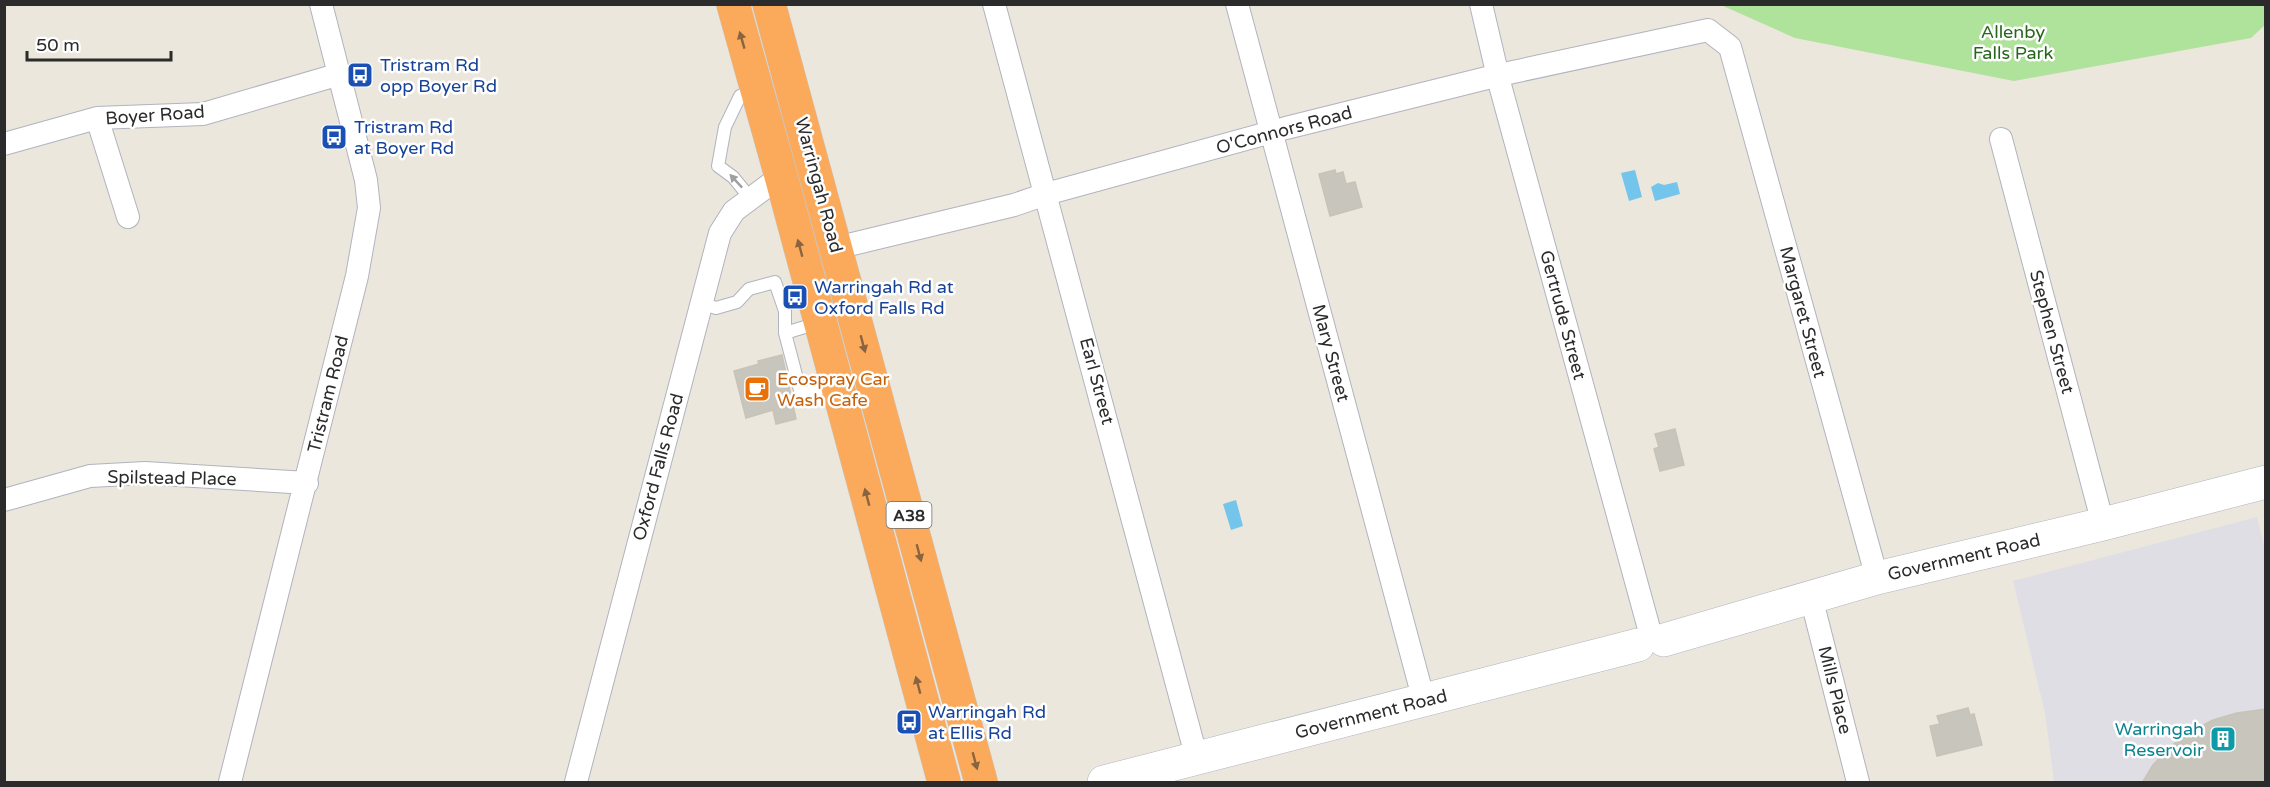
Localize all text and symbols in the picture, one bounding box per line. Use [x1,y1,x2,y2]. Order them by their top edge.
park label: Allenby Falls Park [1973,21,2053,64]
scale bar [27,24,171,62]
one-way arrow [737,31,747,49]
text: 50 m [36,34,80,56]
place label: Tristram Rd opp Boyer Rd [380,54,497,97]
bus stop icon: Tristram Rd opp Boyer Rd [345,60,375,90]
street label: Boyer Road [104,101,206,129]
street label: O'Connors Road [1213,101,1355,159]
street label: Warringah Road [790,115,848,255]
place label: Tristram Rd at Boyer Rd [354,116,454,159]
bus stop icon: Tristram Rd at Boyer Rd [319,122,349,152]
one-way arrow [729,174,743,189]
one-way arrow [795,239,804,257]
street label: Margaret Street [1775,244,1831,380]
street label: Gertrude Street [1535,248,1591,382]
street label: Stephen Street [2025,268,2079,396]
place label: Warringah Rd at Oxford Falls Rd [814,276,954,319]
bus stop icon: Warringah Rd at Oxford Falls Rd [780,282,810,312]
street label: Mary Street [1307,302,1355,404]
street label: Tristram Road [303,333,353,455]
one-way arrow [858,335,868,354]
street label: Earl Street [1075,335,1119,427]
place label: Ecospray Car Wash Cafe [777,368,890,411]
cafe icon: Ecospray Car Wash Cafe [742,374,772,404]
street label: Oxford Falls Road [628,391,688,543]
street label: Spilstead Place [107,466,237,490]
one-way arrow [862,488,871,506]
road number: A38 [886,502,932,528]
street label: Government Road [1885,529,2043,585]
one-way arrow [915,544,925,562]
street label: Mills Place [1813,644,1857,736]
one-way arrow [912,676,922,695]
street label: Government Road [1293,684,1449,744]
place label: Warringah Rd at Ellis Rd [928,701,1046,744]
bus stop icon: Warringah Rd at Ellis Rd [894,707,924,737]
place label: Warringah Reservoir [2115,718,2204,761]
building icon: Warringah Reservoir [2208,724,2238,754]
one-way arrow [971,753,980,771]

